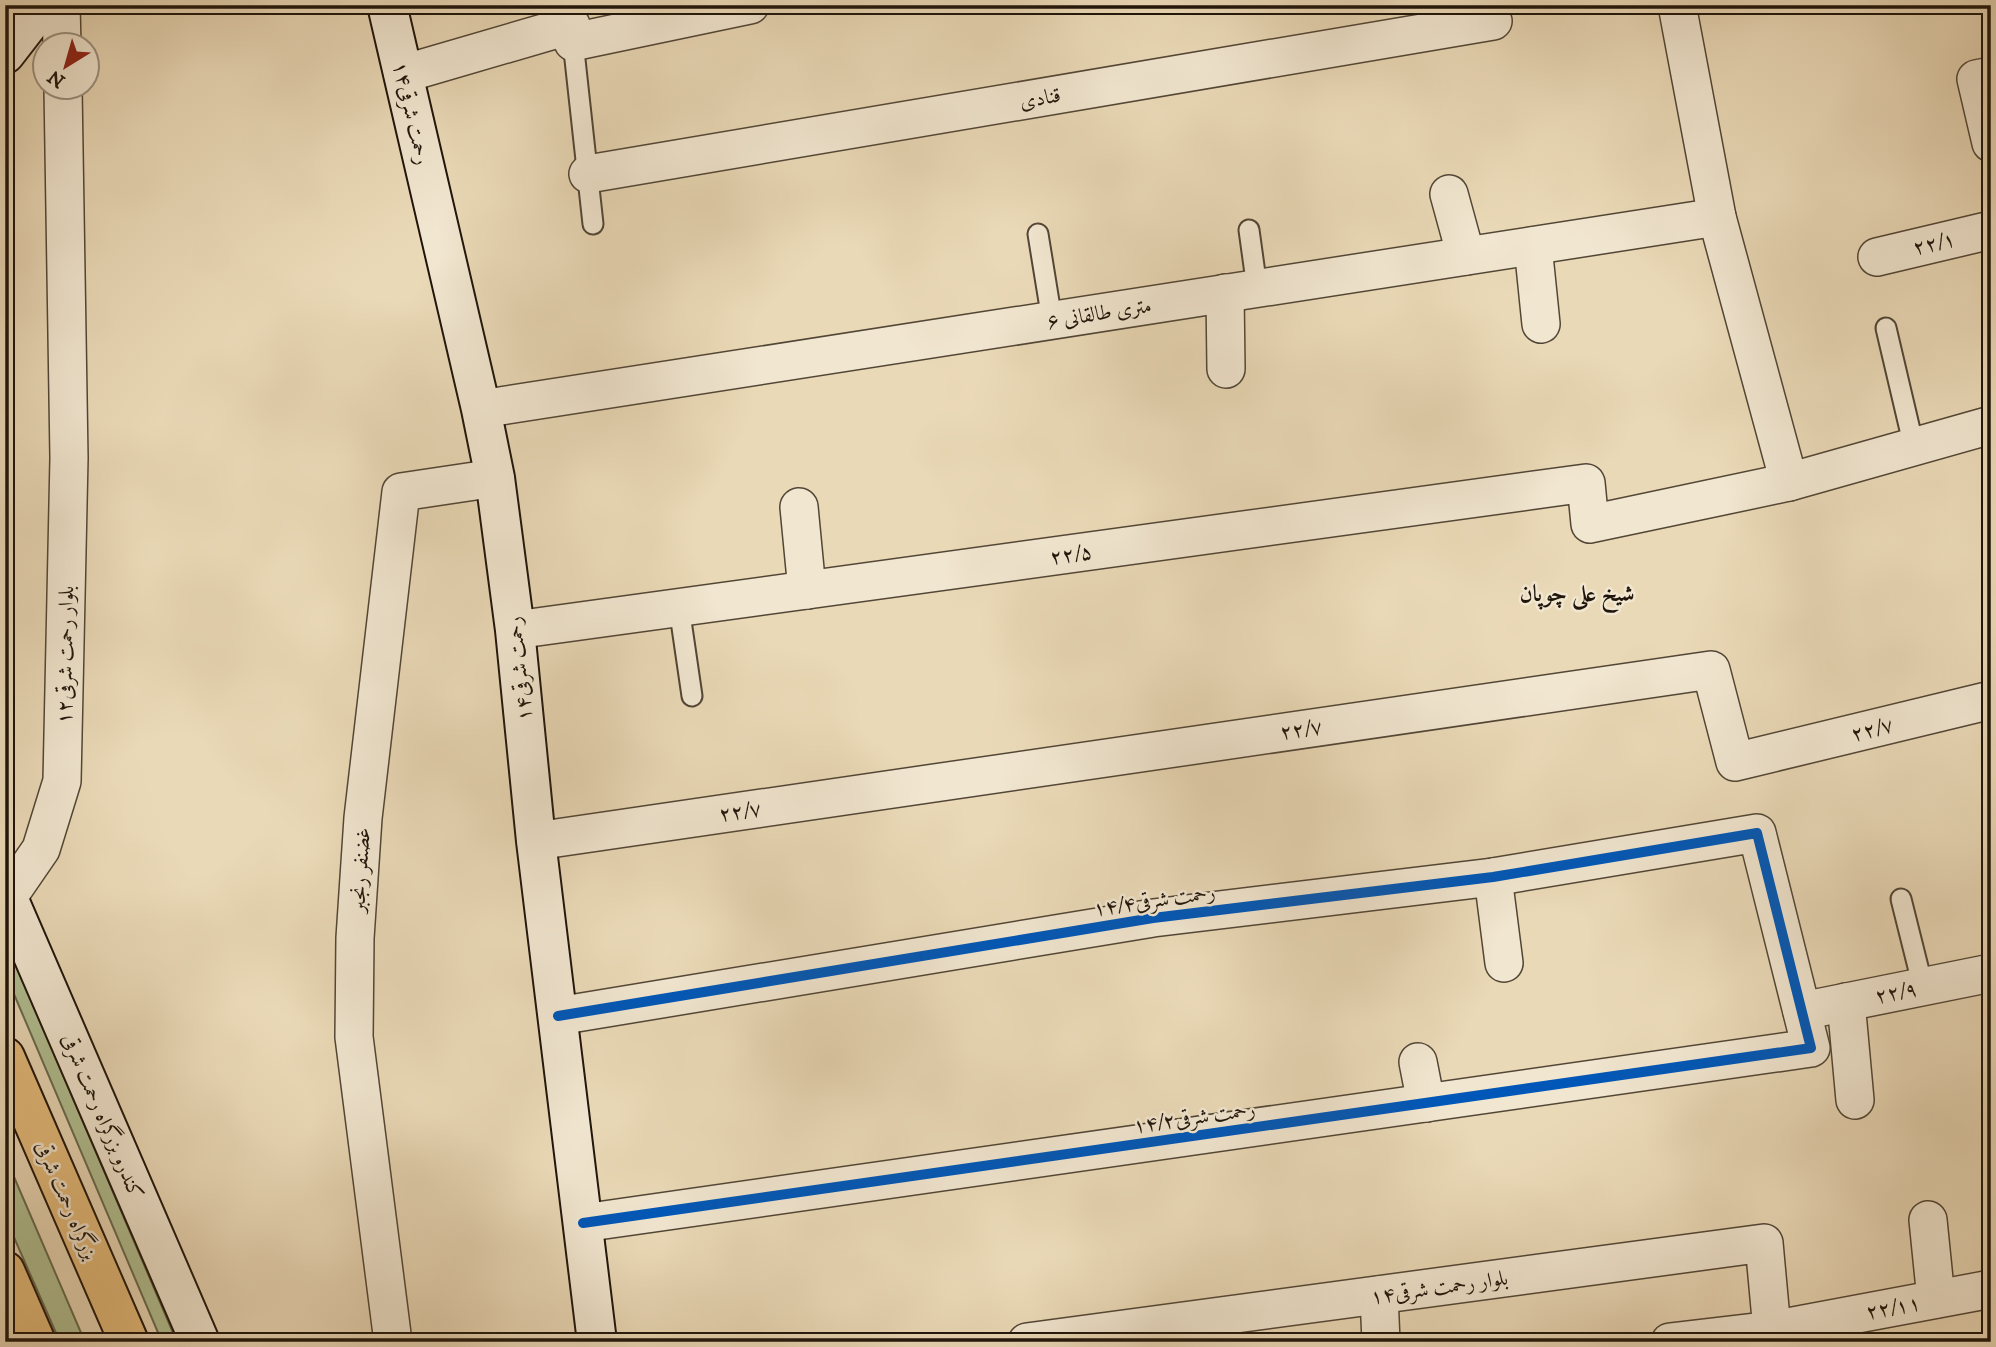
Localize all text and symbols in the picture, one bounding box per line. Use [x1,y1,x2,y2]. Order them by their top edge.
north arrow [32,32,102,102]
street label: ۱۴رحمت شرقی [387,59,436,167]
text: N [43,64,70,92]
street label: قنادی [1017,83,1063,115]
street label: ۲۲/۱ [1911,227,1958,261]
street label: ۶ متری طالقانی [1045,293,1153,335]
street label: ۲۲/۵ [1048,539,1094,571]
district label: شیخ علی چوپان [1519,580,1635,614]
street label: بلوار رحمت شرقی۱۲ [52,585,80,725]
street label: ۱۴رحمت شرقی [502,615,538,723]
street label: ۲۲/۷ [1848,712,1896,748]
street label: ۲۲/۷ [1278,714,1324,746]
street label: ۲۲/۷ [717,796,763,828]
street label: غضنفر رنجبر [345,827,377,916]
street label: ۱۴/۴رحمت شرقی [1091,880,1217,922]
street label: ۲۲/۹ [1873,976,1920,1010]
street label: کندرو بزرگراه رحمت شرقی [57,1029,149,1203]
street label: ۱۴/۲رحمت شرقی [1131,1097,1257,1139]
street label: بزرگراه رحمت شرقی [31,1136,103,1264]
street label: بلوار رحمت شرقی۱۴ [1369,1265,1510,1311]
street label: ۲۲/۱۱ [1864,1290,1922,1326]

